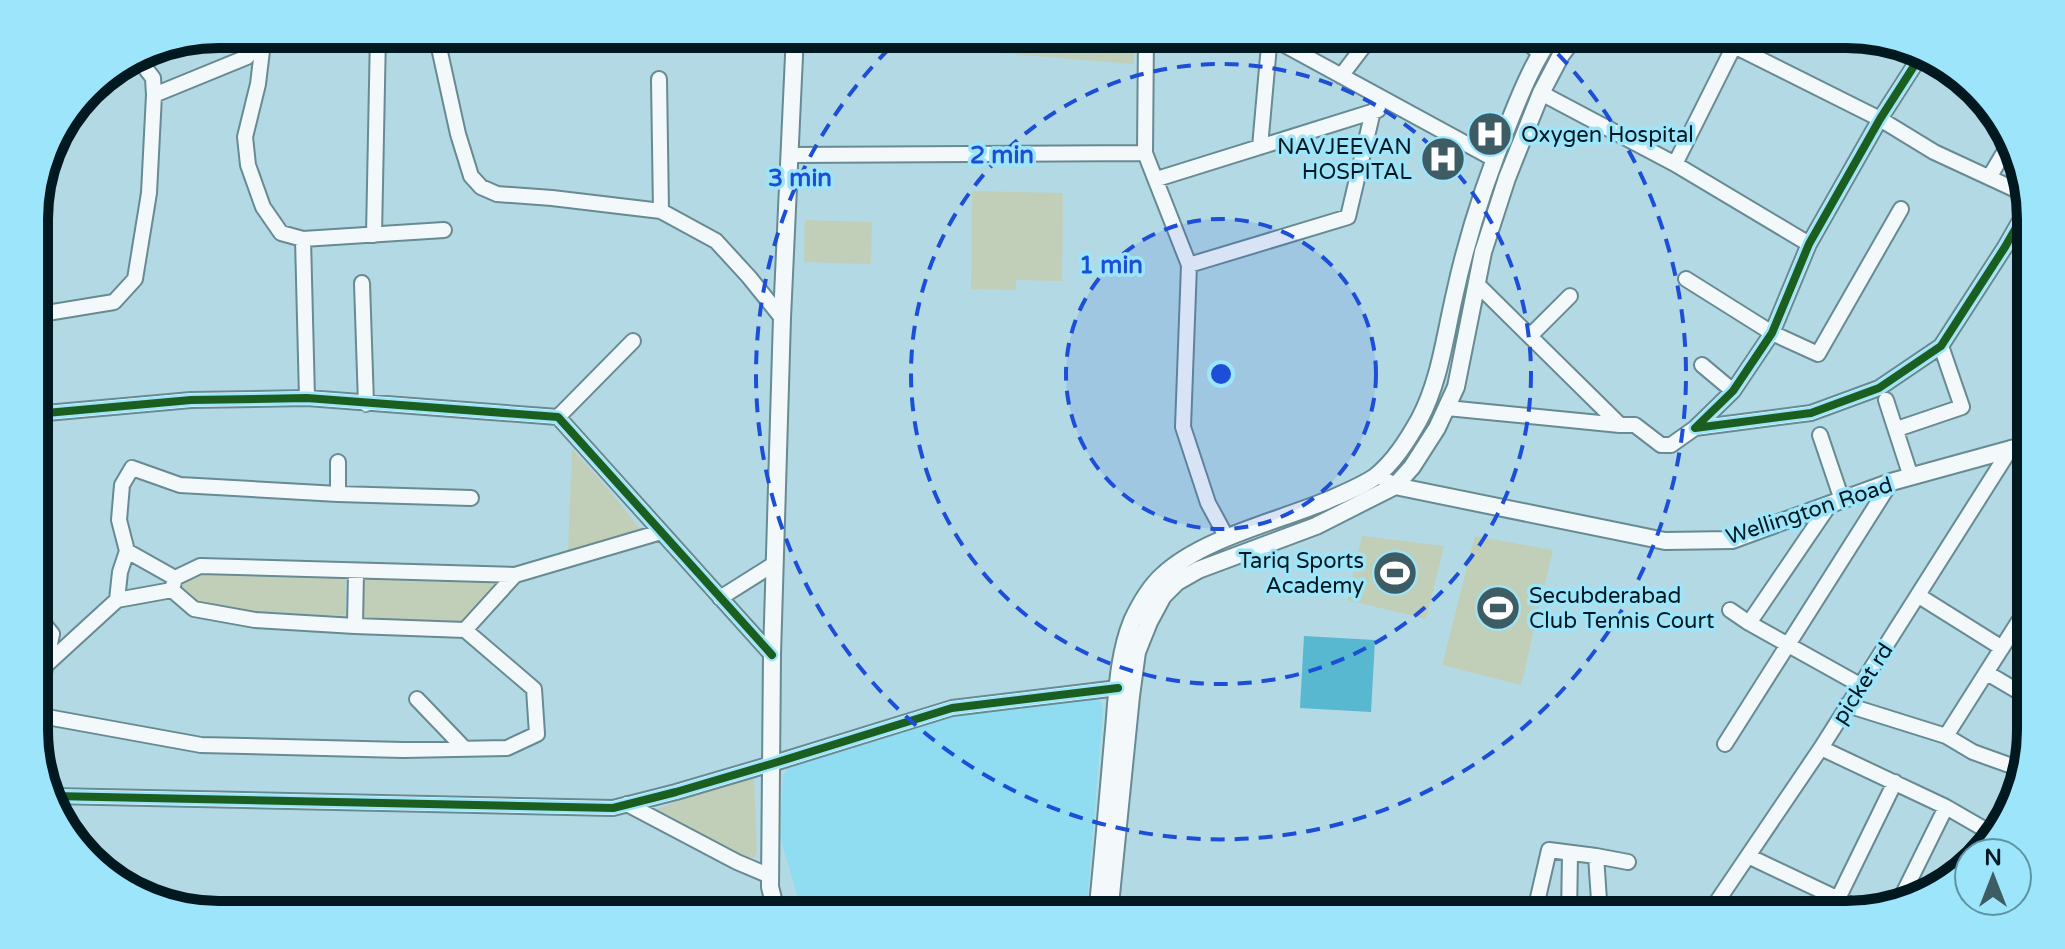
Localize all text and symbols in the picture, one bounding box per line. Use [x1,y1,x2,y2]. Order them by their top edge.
hospital icon: Oxygen Hospital [1466,110,1514,158]
place label: Oxygen Hospital [1521,122,1694,148]
place label: NAVJEEVAN HOSPITAL [1277,134,1412,185]
hospital icon: NAVJEEVAN HOSPITAL [1419,135,1467,183]
text: 2 min [970,141,1034,170]
text: 3 min [768,164,832,193]
text: 1 min [1079,251,1143,280]
centre of rings [1207,360,1235,388]
street label: Wellington Road [1723,472,1896,550]
place label: Tariq Sports Academy [1238,548,1364,599]
sports icon: Tariq Sports Academy [1371,549,1419,597]
place label: Secubderabad Club Tennis Court [1529,583,1714,634]
sports icon: Secubderabad Club Tennis Court [1474,584,1522,632]
street label: picket rd [1827,638,1899,729]
north arrow [1953,837,2033,917]
text: N [1984,845,2002,871]

